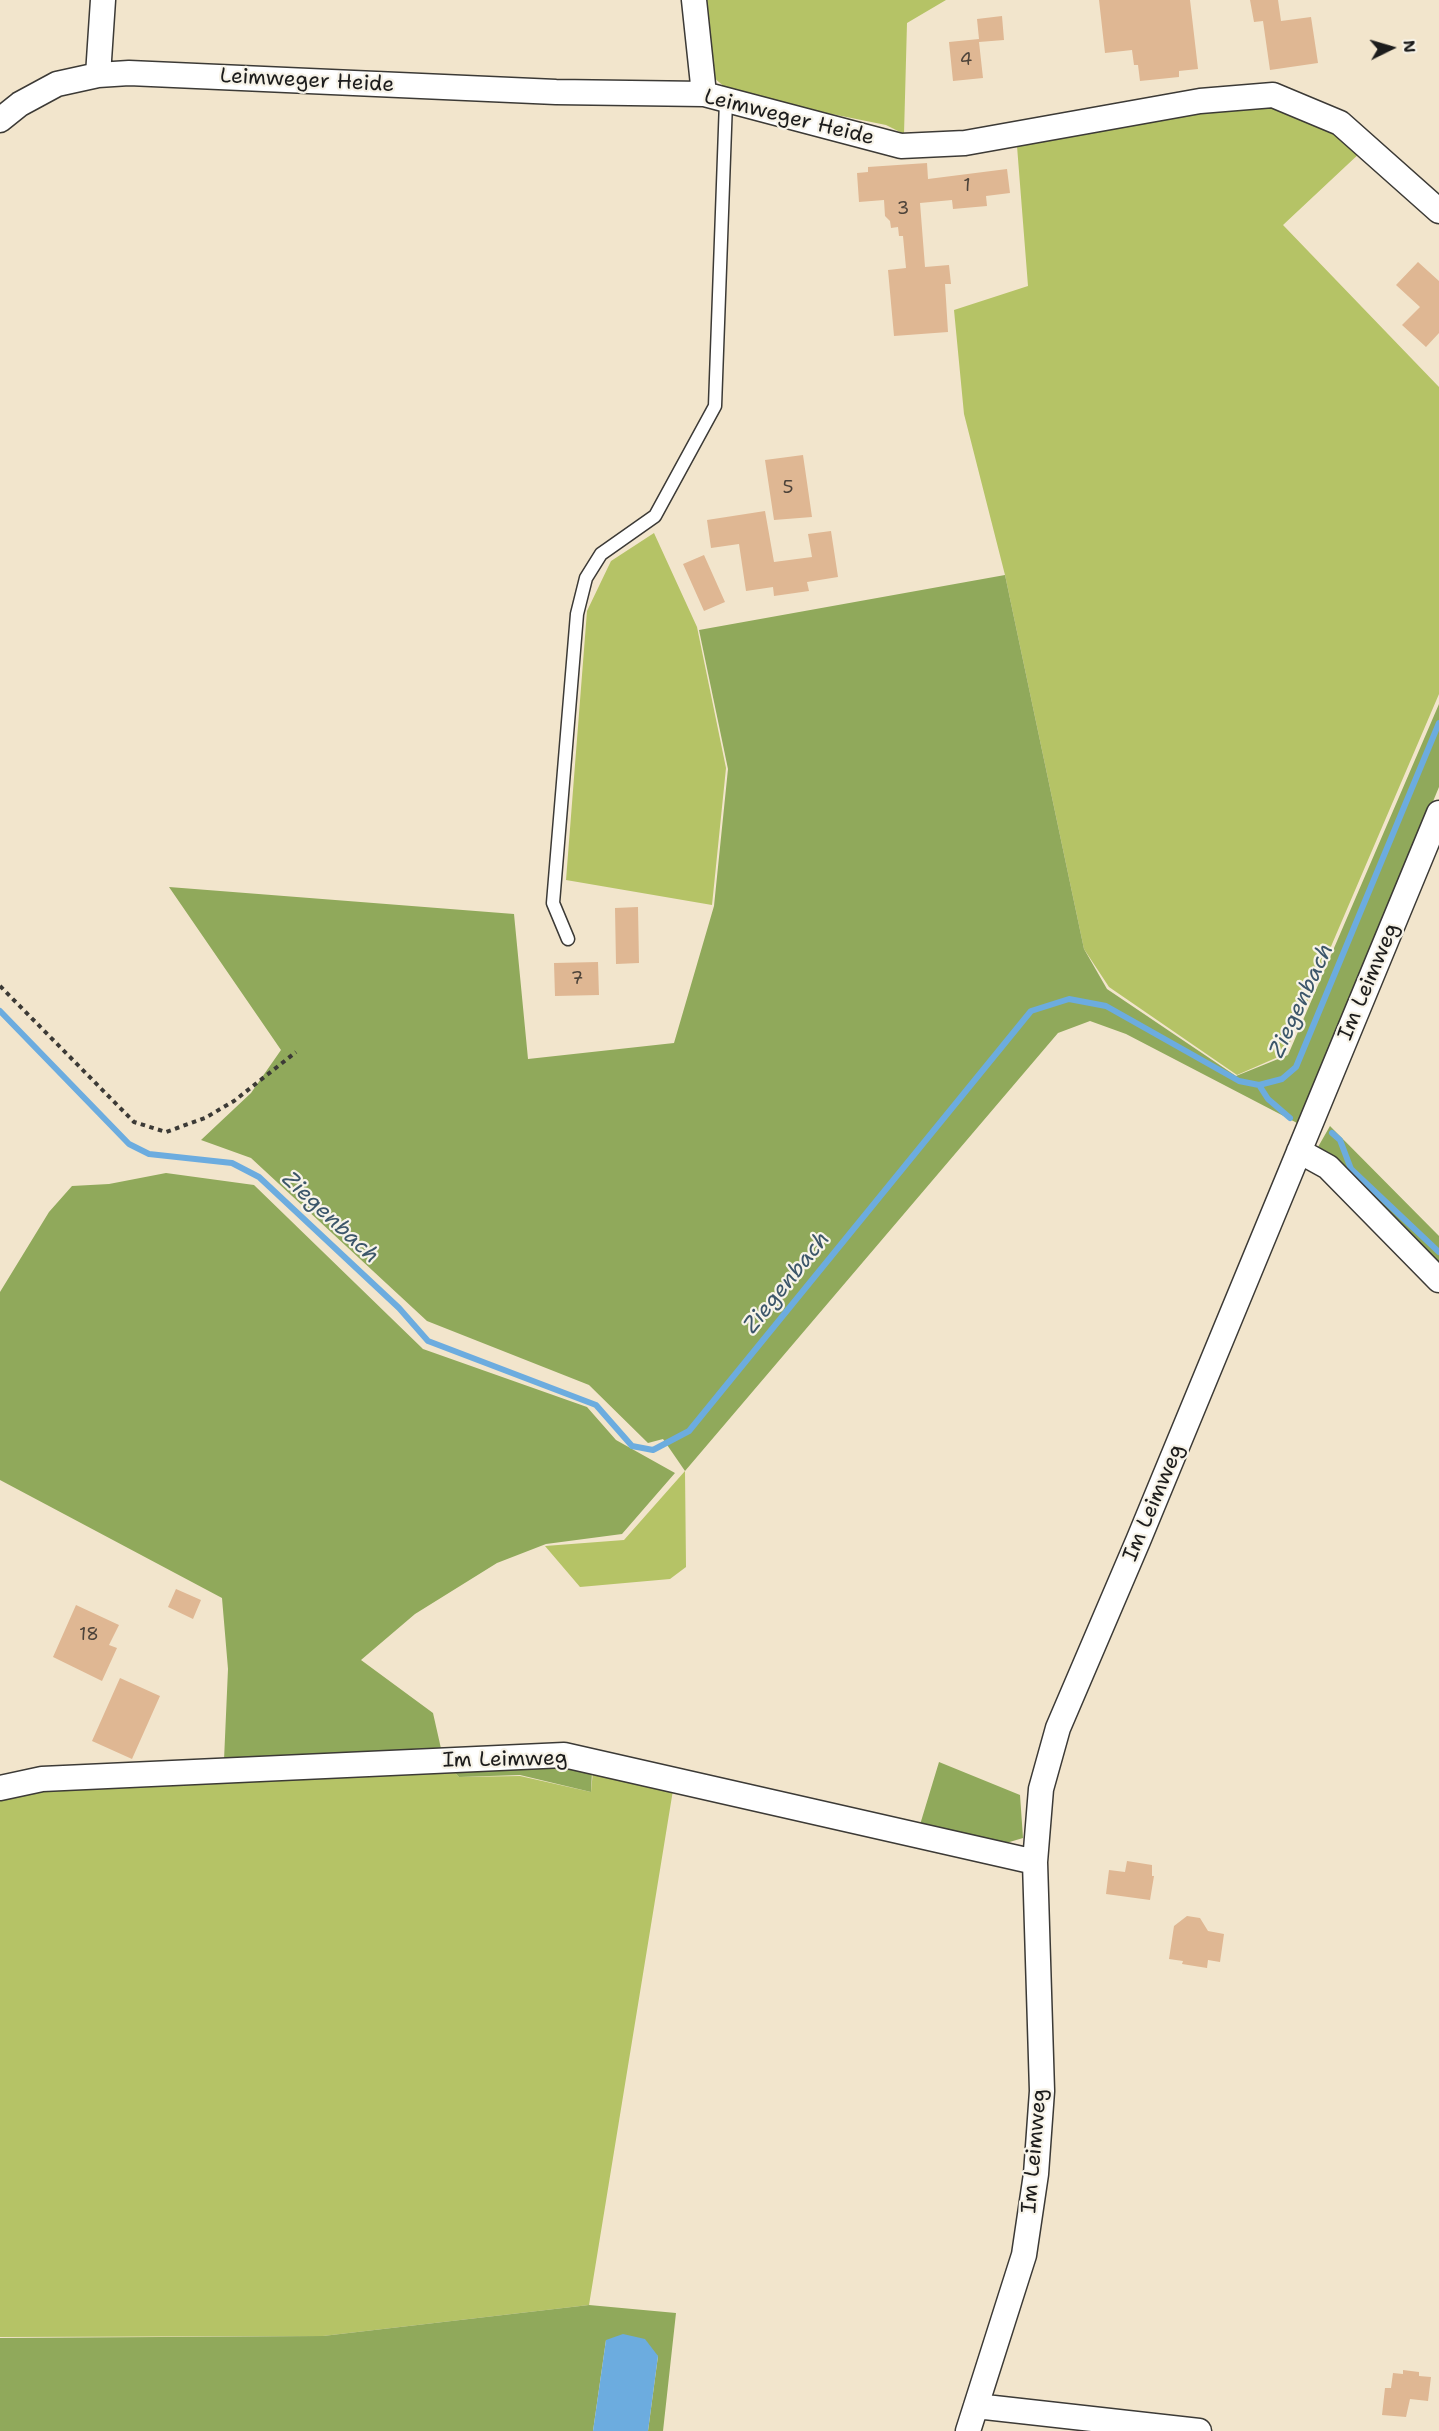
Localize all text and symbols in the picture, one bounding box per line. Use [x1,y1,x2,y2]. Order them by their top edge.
north arrow [1361,18,1421,78]
text: N [1398,39,1420,54]
house number: 4 [960,49,972,71]
street label: Leimweger Heide [219,64,395,98]
street label: Leimweger Heide [701,85,877,151]
house number: 1 [963,175,971,197]
house number: 3 [897,198,909,220]
house number: 5 [782,477,794,499]
street label: Im Leimweg [1333,920,1405,1044]
water label: Ziegenbach [1264,940,1340,1062]
house number: 7 [571,968,583,990]
water label: Ziegenbach [276,1166,384,1270]
water label: Ziegenbach [738,1227,836,1339]
street label: Im Leimweg [1118,1441,1190,1565]
house number: 18 [79,1624,99,1646]
street label: Im Leimweg [442,1746,568,1774]
street label: Im Leimweg [1017,2088,1053,2214]

